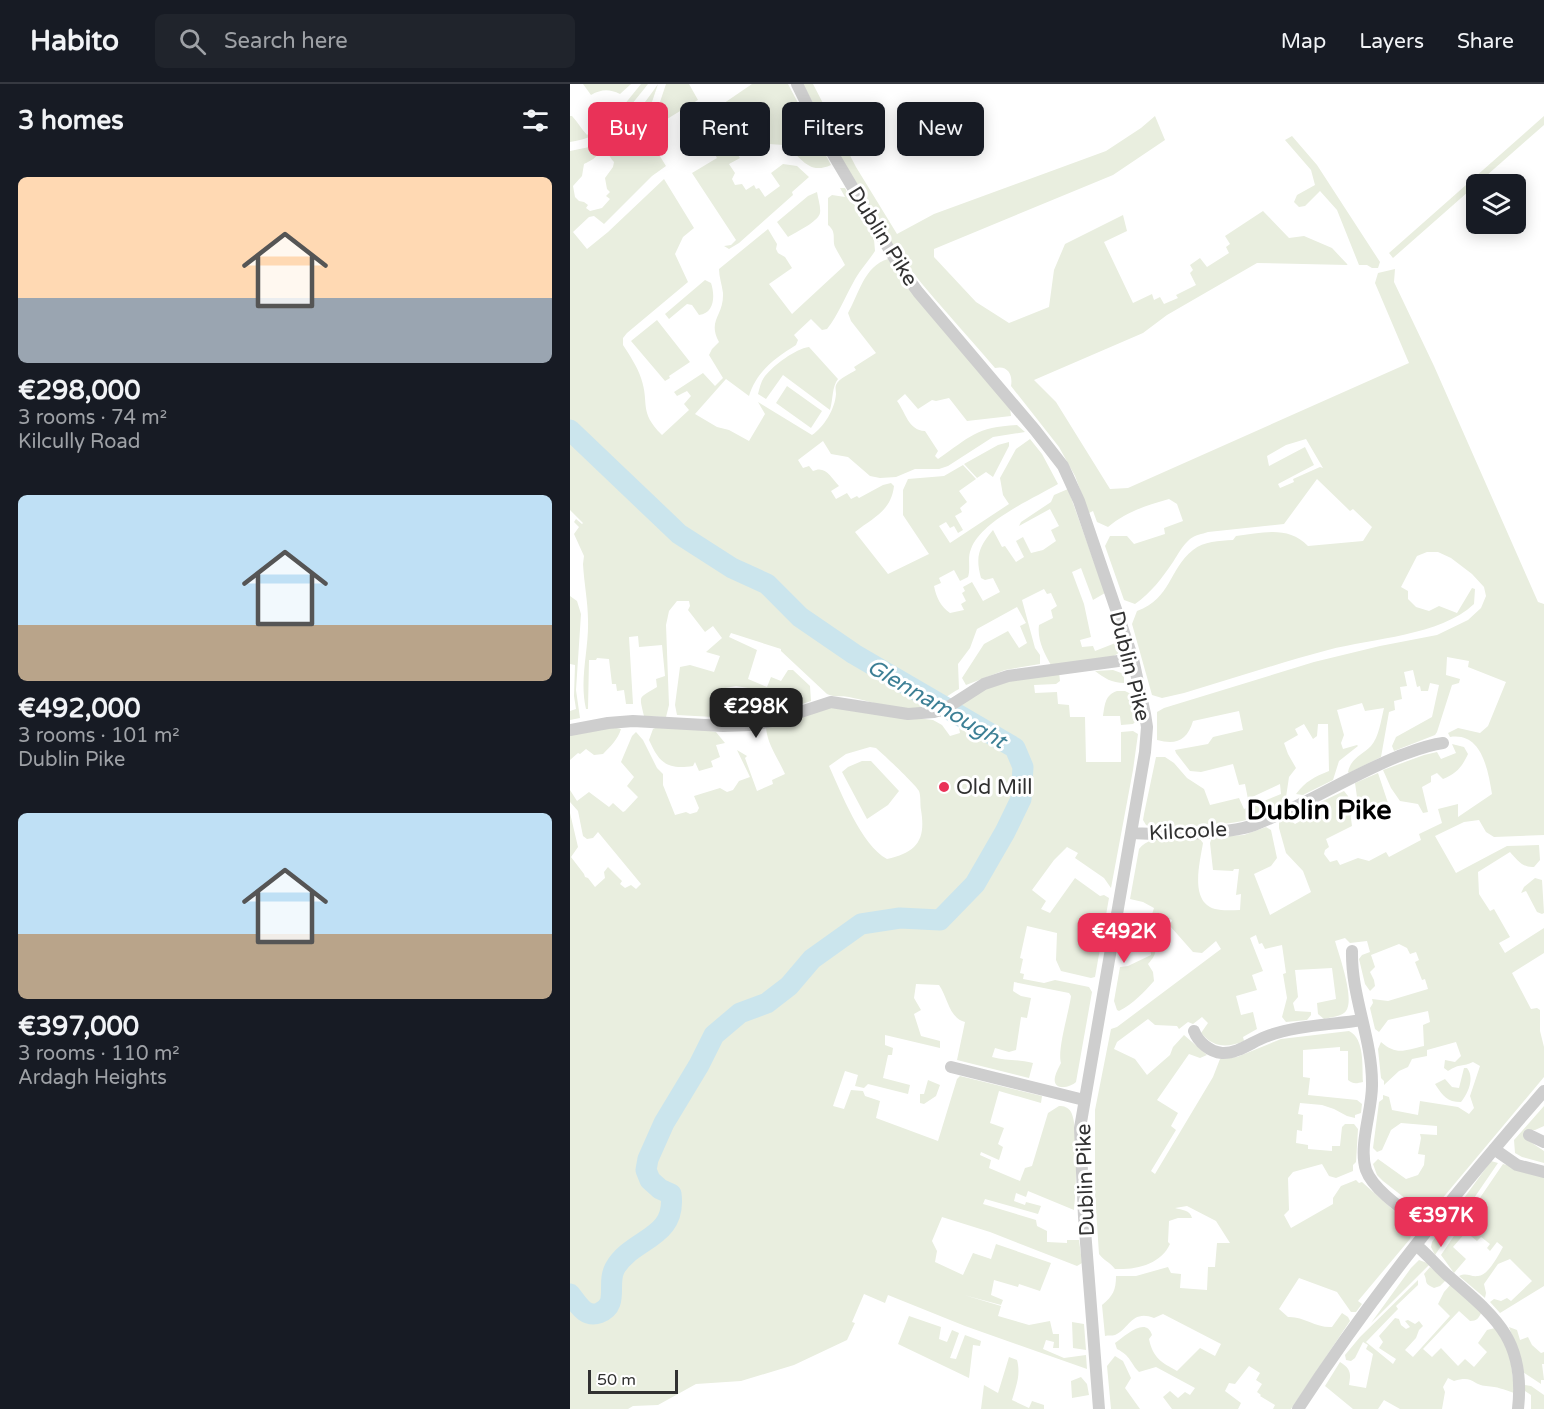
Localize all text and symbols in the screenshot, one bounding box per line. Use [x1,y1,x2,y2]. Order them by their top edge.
search box [155,14,575,68]
text: Habito [30,24,119,58]
icon: search [176,25,209,58]
text: Search here [224,28,348,54]
text: Map [1281,29,1326,54]
text: Layers [1359,29,1424,54]
text: Share [1457,29,1514,54]
chip: Buy [588,102,668,156]
chip: Rent [680,102,770,156]
chip: Filters [782,102,885,156]
chip: New [897,102,984,156]
icon: filters [519,104,552,137]
text: 3 homes [18,105,124,136]
map controls [1466,174,1526,234]
button: layers [1466,174,1526,234]
street label: Dublin Pike [842,182,923,291]
icon: home [231,216,339,324]
text: €298,000 [18,375,140,406]
text: 3 rooms · 74 m² [18,406,167,430]
text: Kilcully Road [18,430,140,454]
icon: home [231,534,339,642]
street label: Dublin Pike [1104,608,1155,724]
water label: Glennamought [862,654,1013,755]
pin: €298K [714,688,798,739]
text: €492,000 [18,693,140,724]
text: €298K [724,695,788,719]
text: 3 rooms · 101 m² [18,724,180,748]
text: Dublin Pike [18,748,125,772]
place label: Old Mill [956,775,1033,800]
marker: Old Mill [937,780,951,794]
district label: Dublin Pike [1247,794,1391,827]
street label: Kilcoole [1148,817,1228,846]
icon: home [231,852,339,960]
pin: €492K [1082,913,1166,964]
text: €492K [1092,920,1156,944]
text: €397,000 [18,1011,139,1042]
text: 3 rooms · 110 m² [18,1042,180,1066]
text: Ardagh Heights [18,1066,167,1090]
street label: Dublin Pike [1071,1123,1100,1237]
pin: €397K [1399,1197,1483,1248]
text: €397K [1409,1204,1473,1228]
scale bar [588,1367,678,1394]
text: 50 m [597,1370,636,1390]

